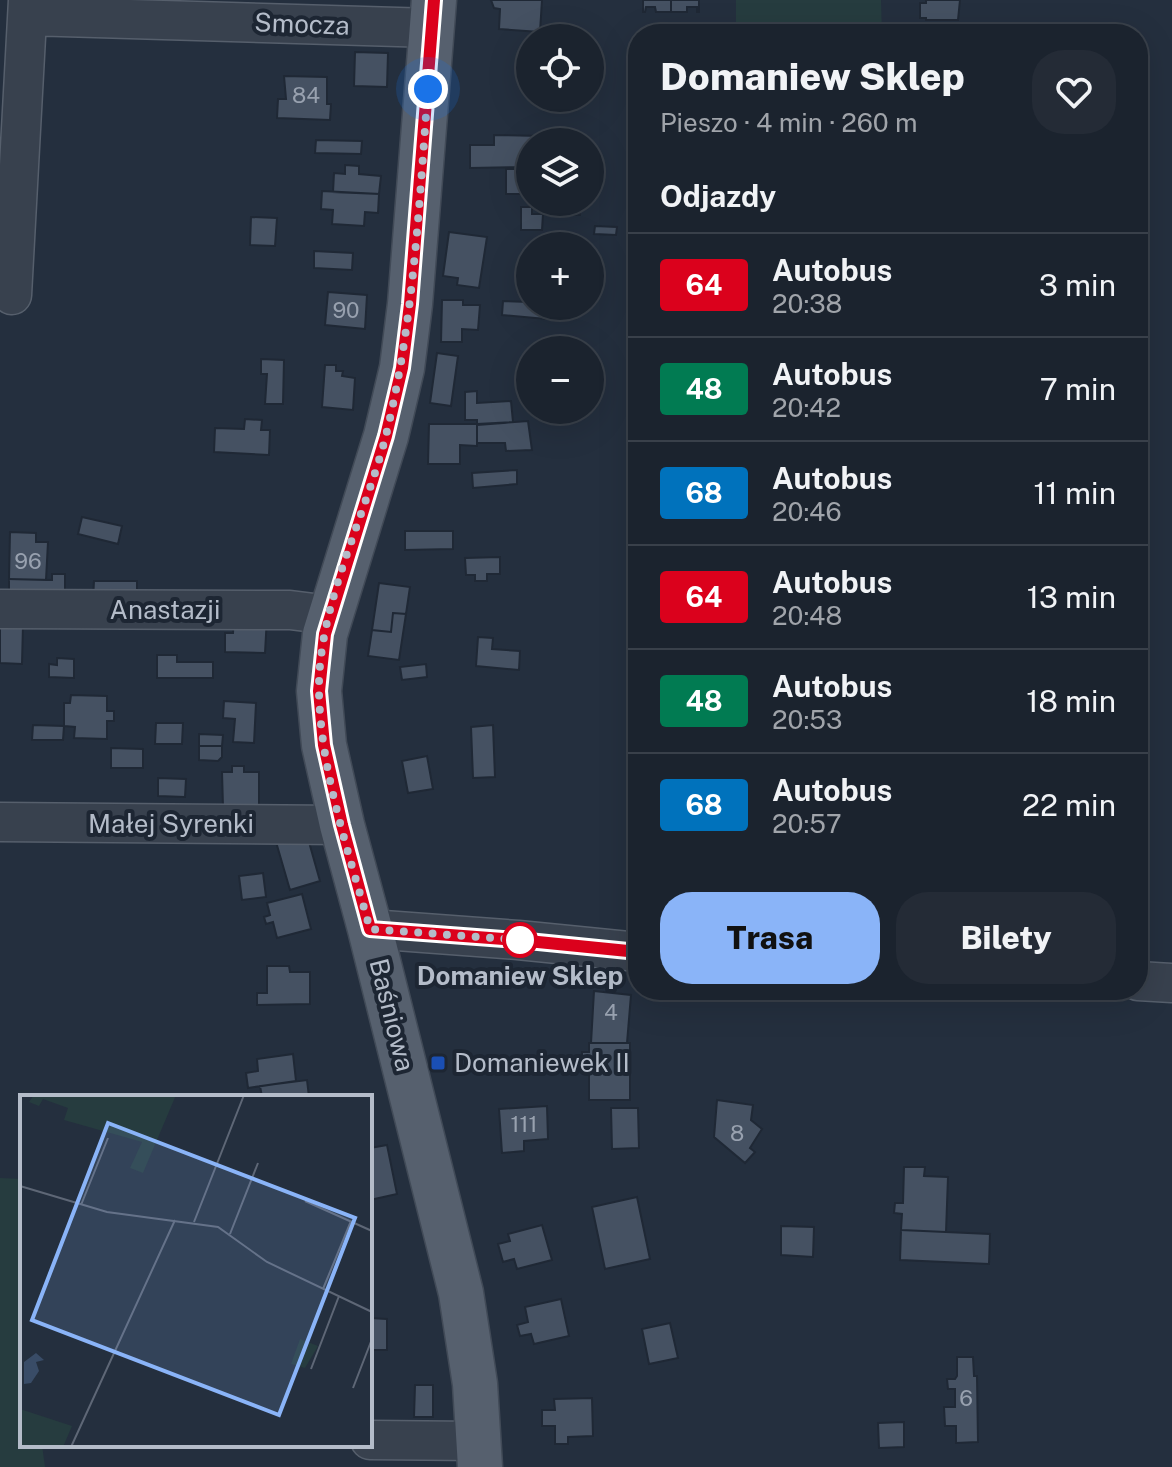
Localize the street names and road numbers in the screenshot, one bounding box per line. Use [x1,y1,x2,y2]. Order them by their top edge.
street label: Smocza [254,6,350,41]
street label: Anastazji [110,594,220,625]
street label: Małej Syrenki [88,808,254,839]
street label: Baśniowa [364,955,421,1074]

